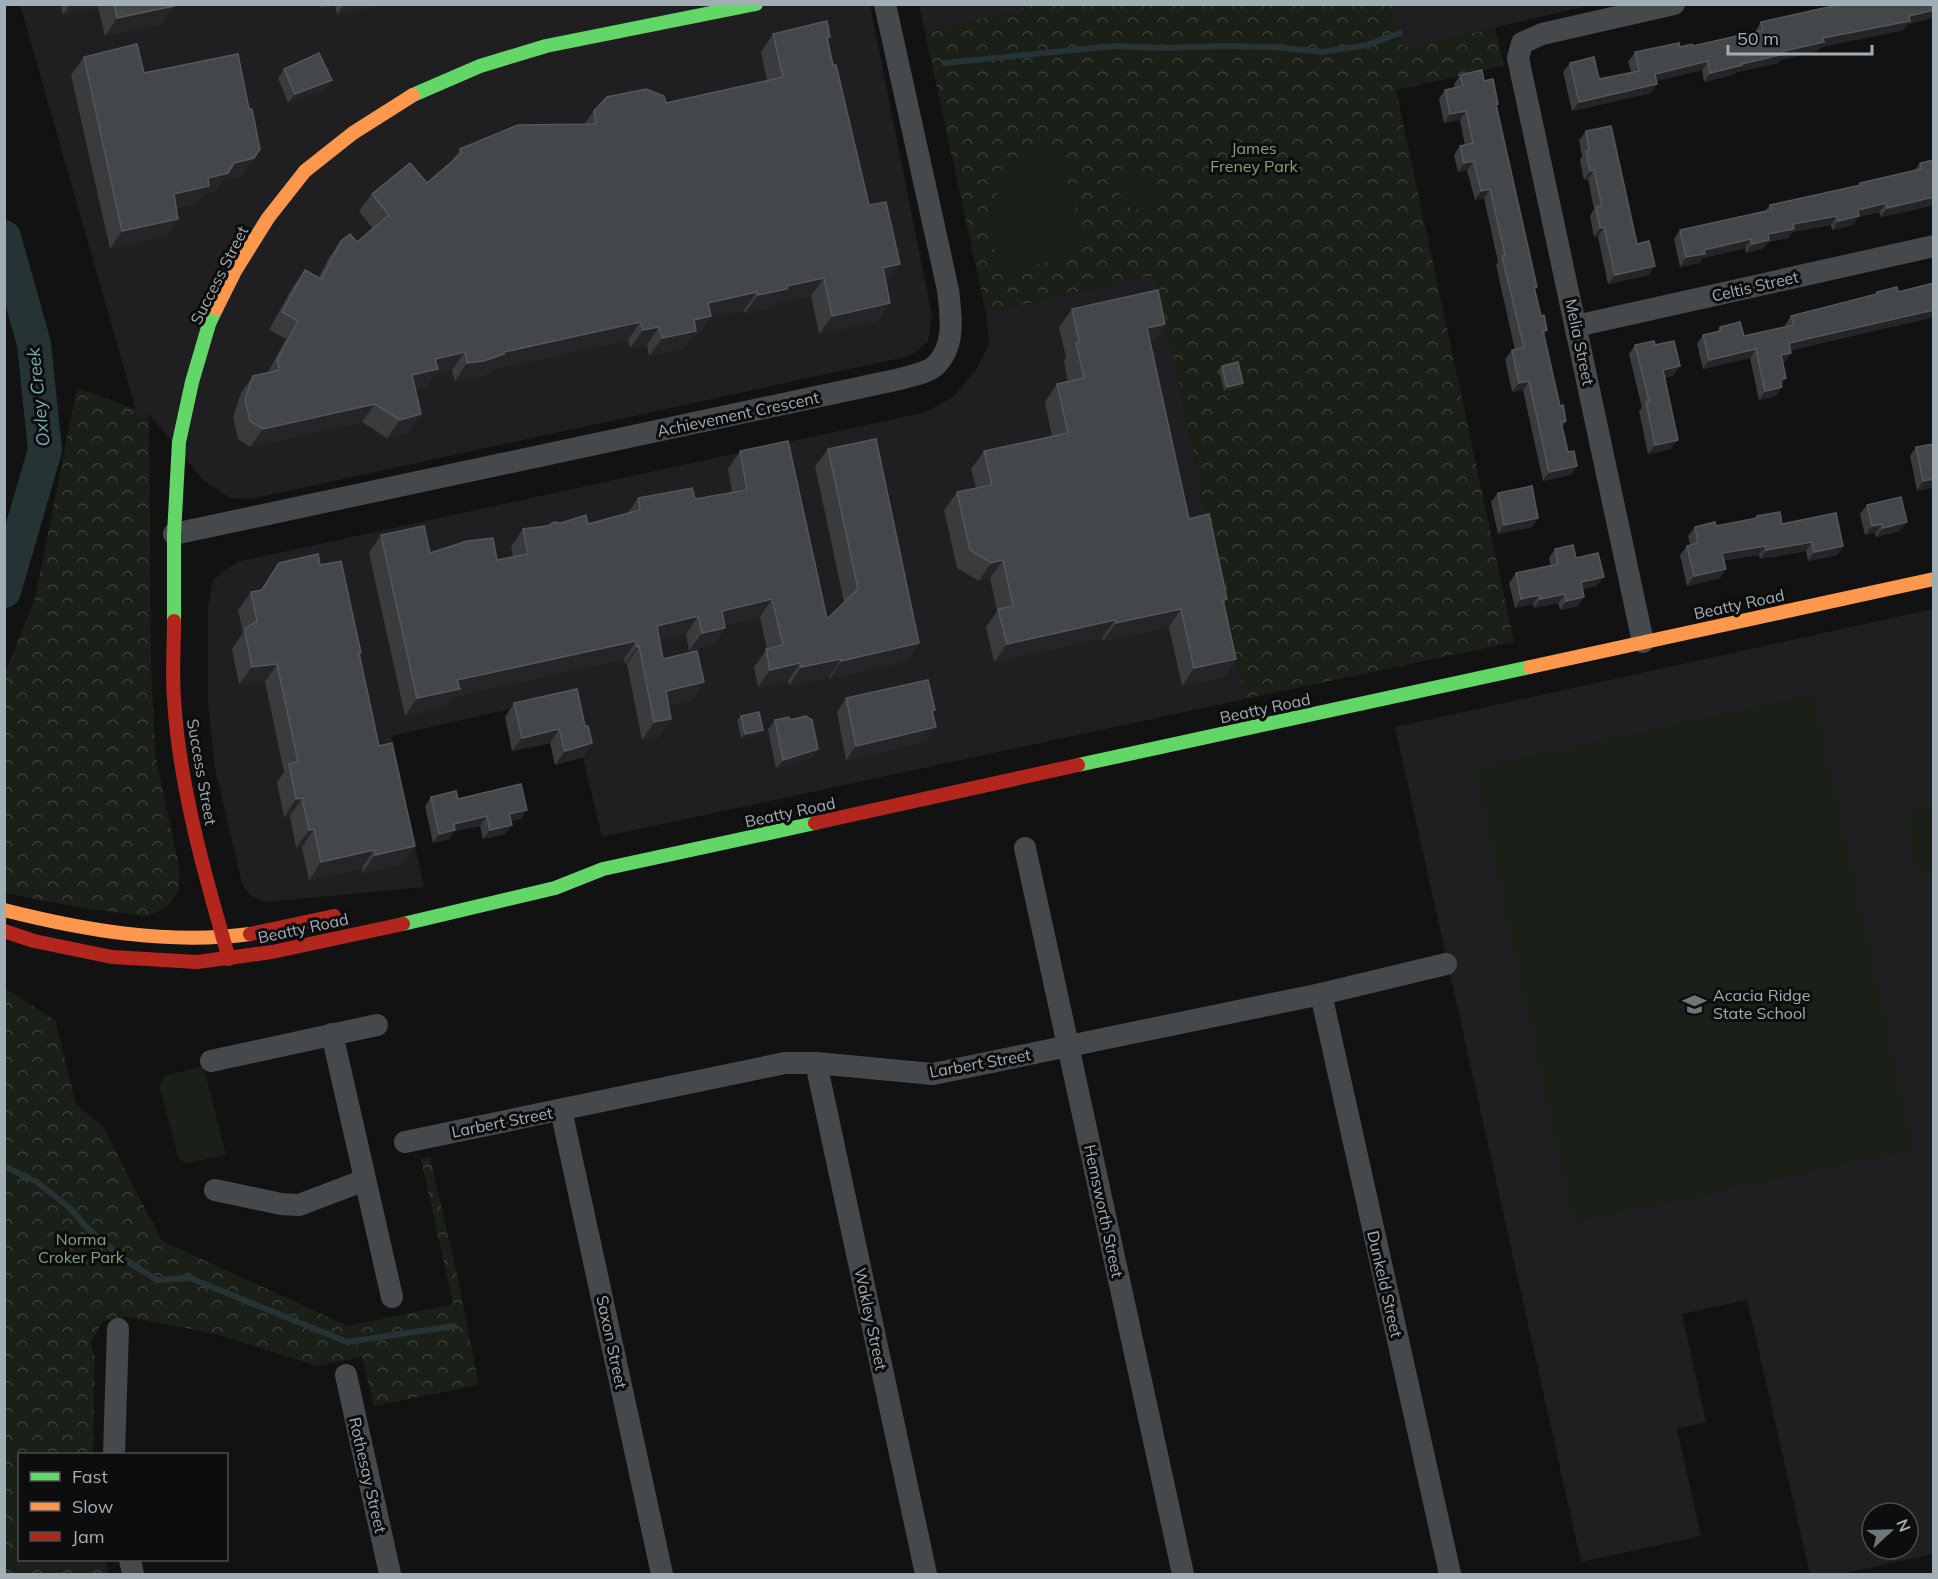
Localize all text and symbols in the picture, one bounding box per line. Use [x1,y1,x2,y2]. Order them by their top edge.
scale bar [1728,18,1872,56]
text: 50 m [1737,27,1779,50]
park label: James Freney Park [1210,138,1299,176]
street label: Success Street [186,222,253,328]
street label: Celtis Street [1710,266,1801,306]
street label: Melia Street [1561,297,1599,388]
water label: Oxley Creek [21,346,55,448]
street label: Achievement Crescent [655,387,821,441]
street label: Beatty Road [1692,585,1786,623]
street label: Beatty Road [1218,689,1312,727]
street label: Success Street [183,717,221,827]
street label: Beatty Road [743,793,837,831]
street label: Beatty Road [256,909,350,947]
place label: Acacia Ridge State School [1713,985,1810,1023]
school or university icon: Acacia Ridge State School [1682,991,1708,1017]
street label: Larbert Street [928,1044,1033,1082]
street label: Larbert Street [450,1102,555,1142]
street label: Hemsworth Street [1080,1143,1128,1280]
park label: Norma Croker Park [38,1229,125,1267]
street label: Dunkeld Street [1363,1229,1407,1340]
street label: Wakley Street [850,1266,892,1372]
street label: Saxon Street [592,1294,632,1391]
street label: Rothesay Street [345,1415,391,1535]
legend [18,1453,228,1561]
text: Fast [72,1465,108,1488]
text: Slow [72,1495,114,1518]
north arrow [1860,1501,1920,1561]
text: N [1892,1516,1915,1535]
text: Jam [72,1525,105,1548]

